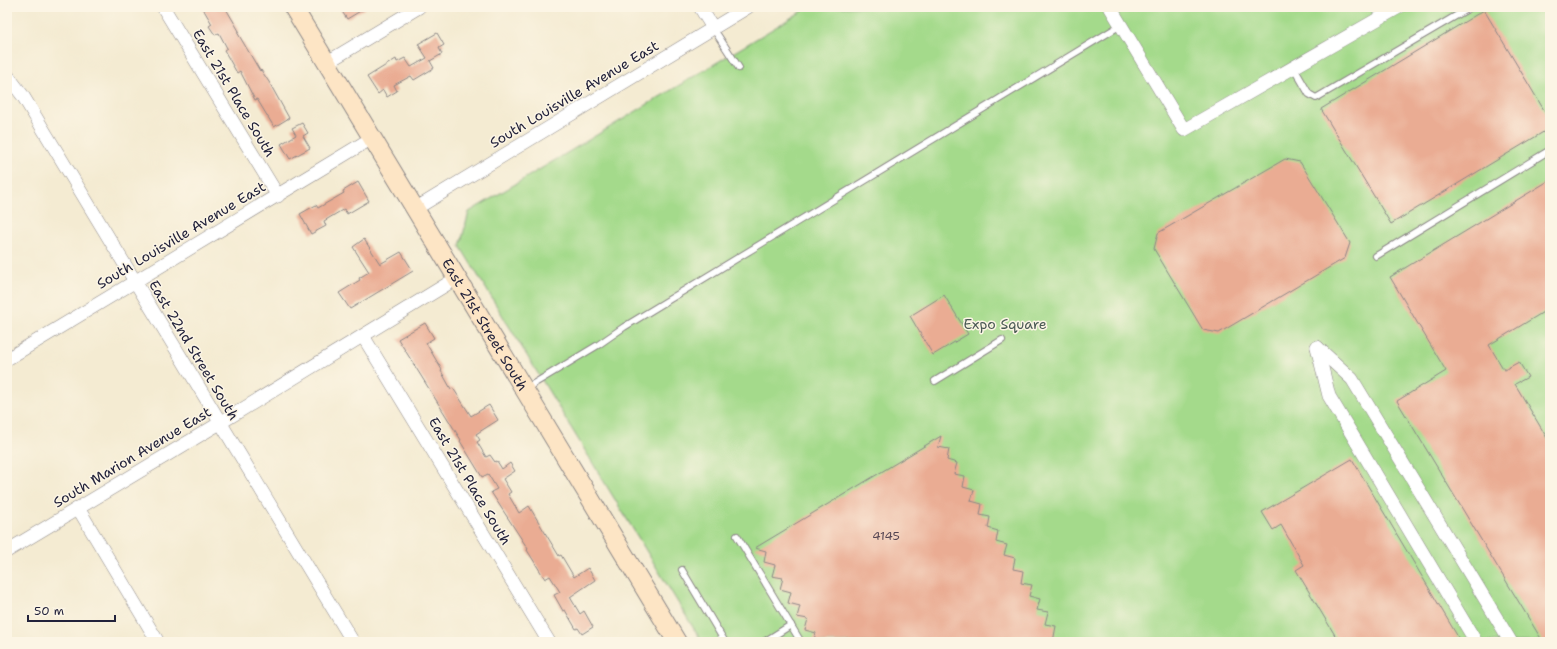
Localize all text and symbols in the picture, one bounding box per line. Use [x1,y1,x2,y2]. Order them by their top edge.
street label: East 21st Place South [189,26,279,160]
street label: South Louisville Avenue East [486,36,662,152]
street label: South Louisville Avenue East [93,177,269,293]
street label: East 21st Street South [438,255,532,394]
street label: East 22nd Street South [145,277,243,423]
park label: Expo Square [963,315,1047,333]
street label: South Marion Avenue East [50,403,214,511]
street label: East 21st Place South [425,414,515,548]
house number: 4145 [872,528,900,544]
scale bar [28,597,115,623]
text: 50 m [34,603,64,619]

